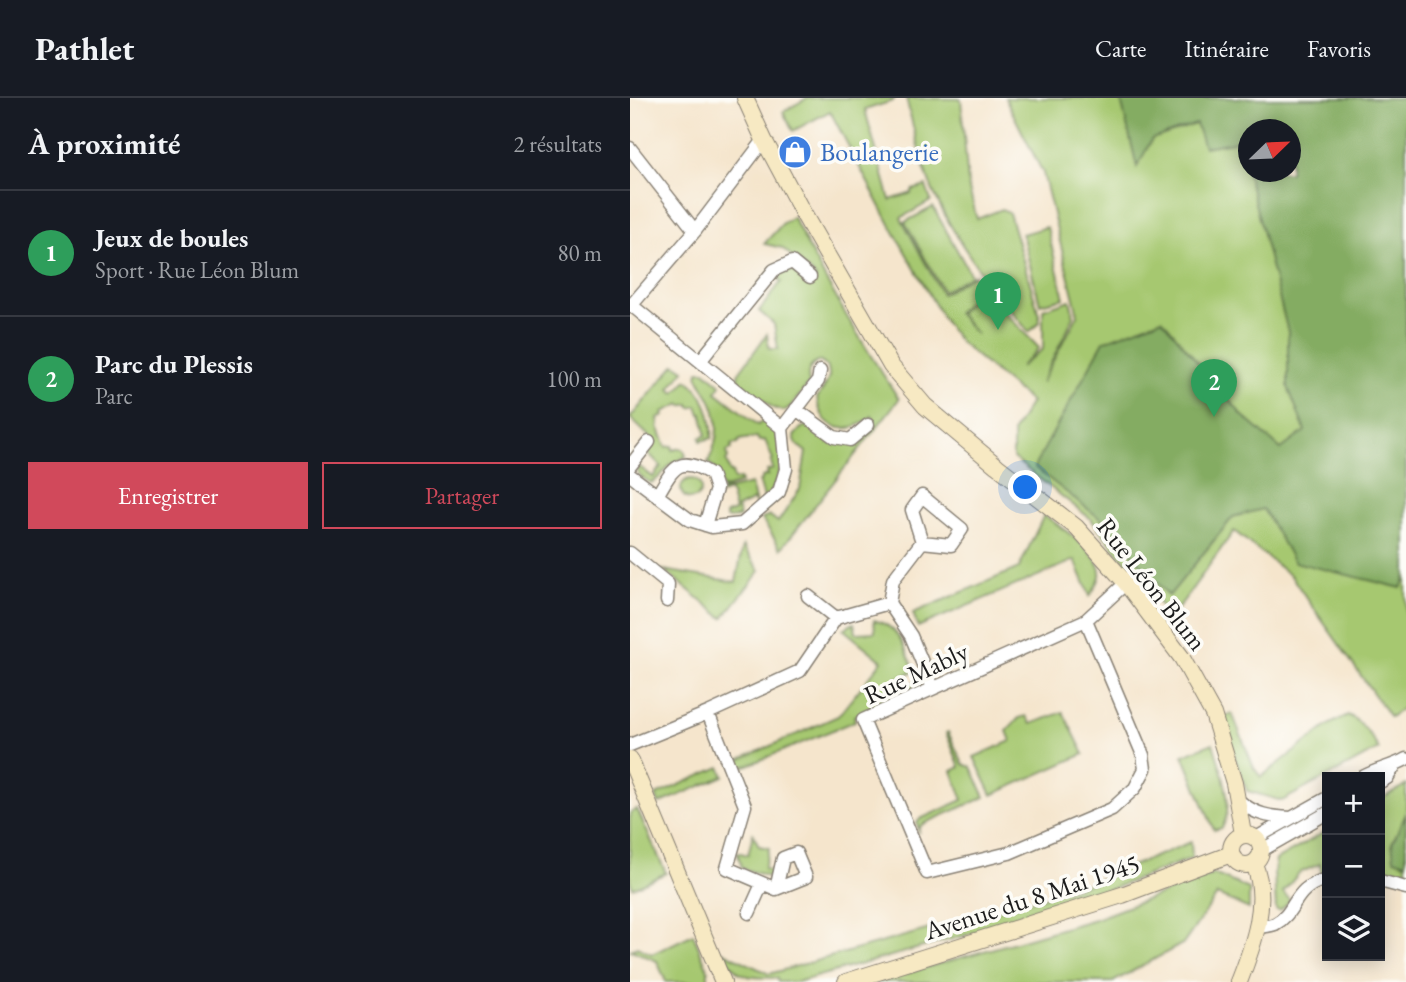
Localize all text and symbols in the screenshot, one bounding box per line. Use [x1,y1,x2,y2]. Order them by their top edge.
text: Pathlet [35,27,134,70]
text: Carte [1095,33,1146,64]
text: Itinéraire [1184,33,1269,64]
text: Favoris [1307,33,1371,64]
north arrow [1238,119,1301,182]
text: À proximité [28,124,180,163]
text: 2 résultats [514,129,602,159]
shop icon: Boulangerie [776,133,814,171]
place label: Boulangerie [820,135,939,169]
text: Jeux de boules [95,221,248,255]
text: 1 [45,238,57,268]
text: 80 m [557,238,602,268]
text: Sport · Rue Léon Blum [95,255,299,285]
pin: 1 [975,272,1021,330]
text: Parc du Plessis [95,347,253,381]
pin: 2 [1191,359,1237,417]
text: 2 [45,364,57,394]
text: 100 m [546,364,602,394]
text: Parc [95,381,133,411]
button: Enregistrer [28,462,308,529]
button: Partager [322,462,602,529]
your location [1008,470,1042,504]
street label: Rue Léon Blum [1089,511,1215,657]
street label: Rue Mably [858,634,974,712]
map controls [1322,772,1385,961]
button: + [1322,772,1385,835]
button: − [1322,835,1385,898]
street label: Avenue du 8 Mai 1945 [919,846,1144,948]
button: layers [1322,898,1385,961]

